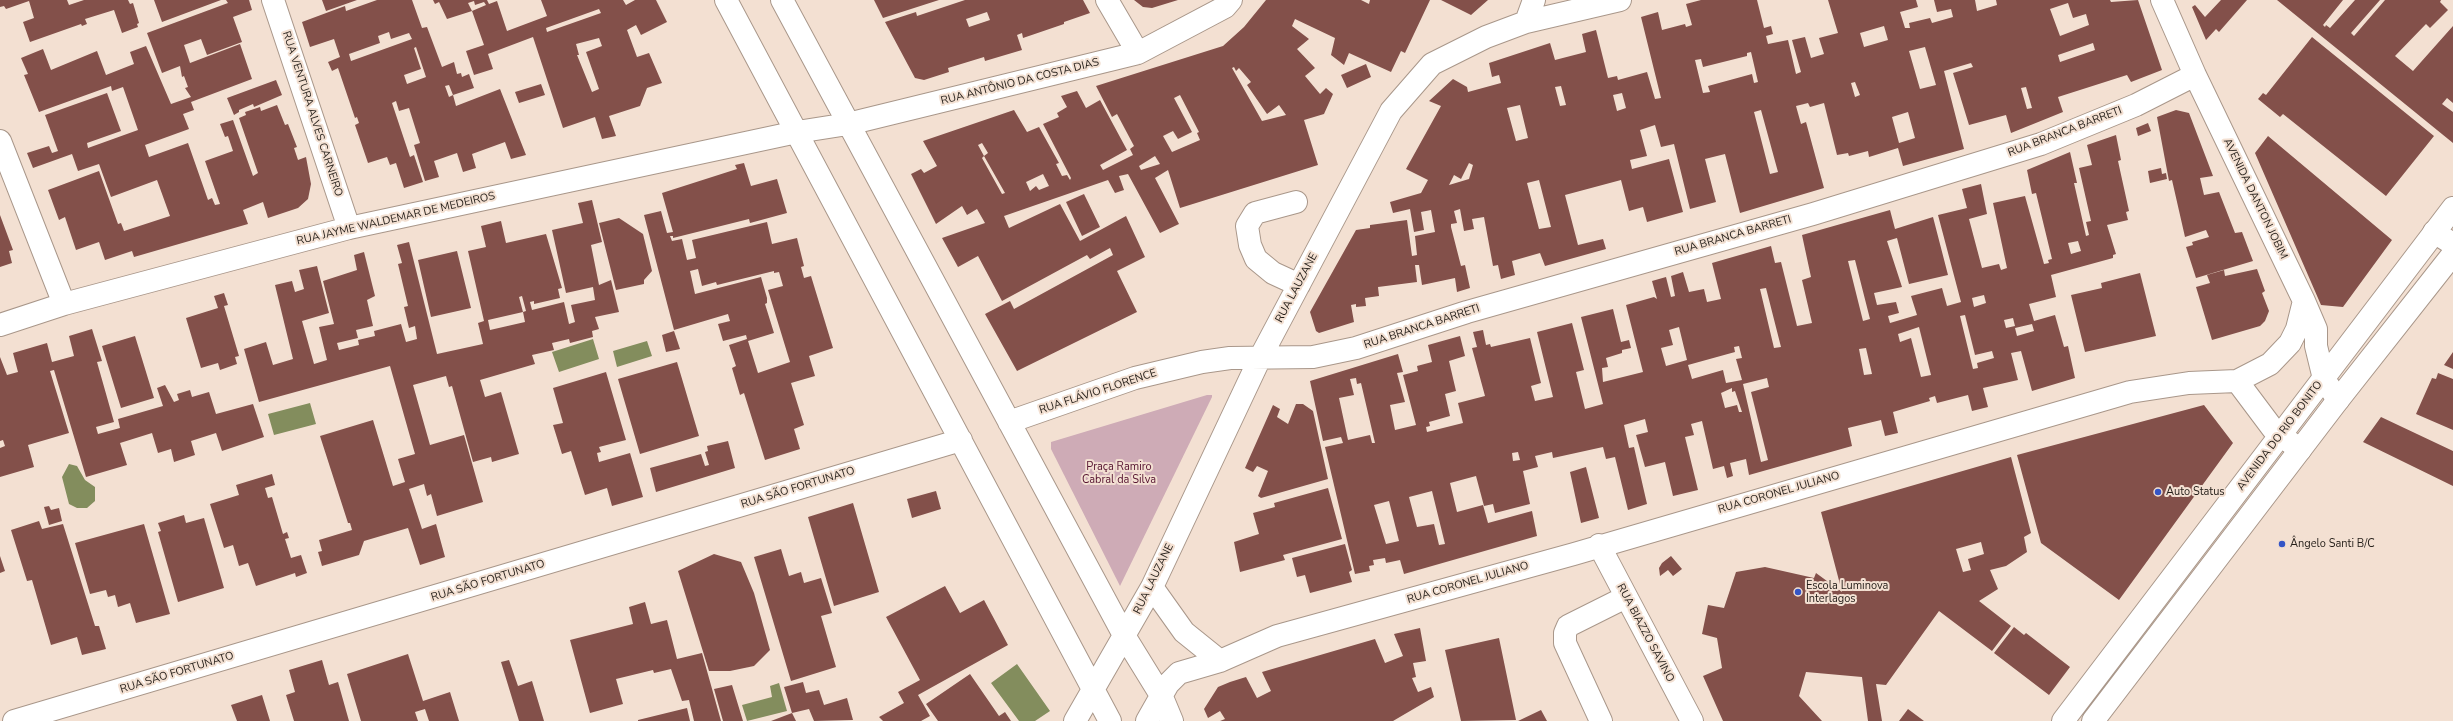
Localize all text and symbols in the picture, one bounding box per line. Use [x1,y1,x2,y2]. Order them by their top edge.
street label: RUA VENTURA ALVES CARNEIRO [279,30,345,198]
street label: RUA ANTÔNIO DA COSTA DIAS [940,56,1100,108]
street label: RUA BRANCA BARRETI [2006,104,2124,160]
street label: AVENIDA DANTON JOBIM [2220,137,2290,261]
street label: RUA JAYME WALDEMAR DE MEDEIROS [296,190,496,248]
street label: RUA BRANCA BARRETI [1673,213,1793,259]
street label: RUA LAUZANE [1273,251,1321,325]
street label: RUA BRANCA BARRETI [1362,302,1482,352]
street label: RUA FLÁVIO FLORENCE [1038,367,1158,417]
street label: AVENIDA DO RIO BONITO [2235,379,2325,493]
park label: Praça Ramiro Cabral da Silva [1082,460,1156,486]
street label: RUA SÃO FORTUNATO [740,464,856,512]
street label: RUA CORONEL JULIANO [1717,469,1841,517]
place label: Auto Status [2166,485,2225,499]
marker: Auto Status [2153,487,2163,497]
place label: Ângelo Santi B/C [2290,537,2375,551]
marker: Ângelo Santi B/C [2277,539,2287,549]
street label: RUA LAUZANE [1131,542,1177,616]
street label: RUA SÃO FORTUNATO [430,557,546,605]
street label: RUA CORONEL JULIANO [1406,559,1530,607]
place label: Escola Luminova Interlagos [1806,579,1888,605]
street label: RUA BIAZZO SAVINO [1613,582,1677,684]
marker: Escola Luminova Interlagos [1793,587,1803,597]
street label: RUA SÃO FORTUNATO [119,649,235,697]

